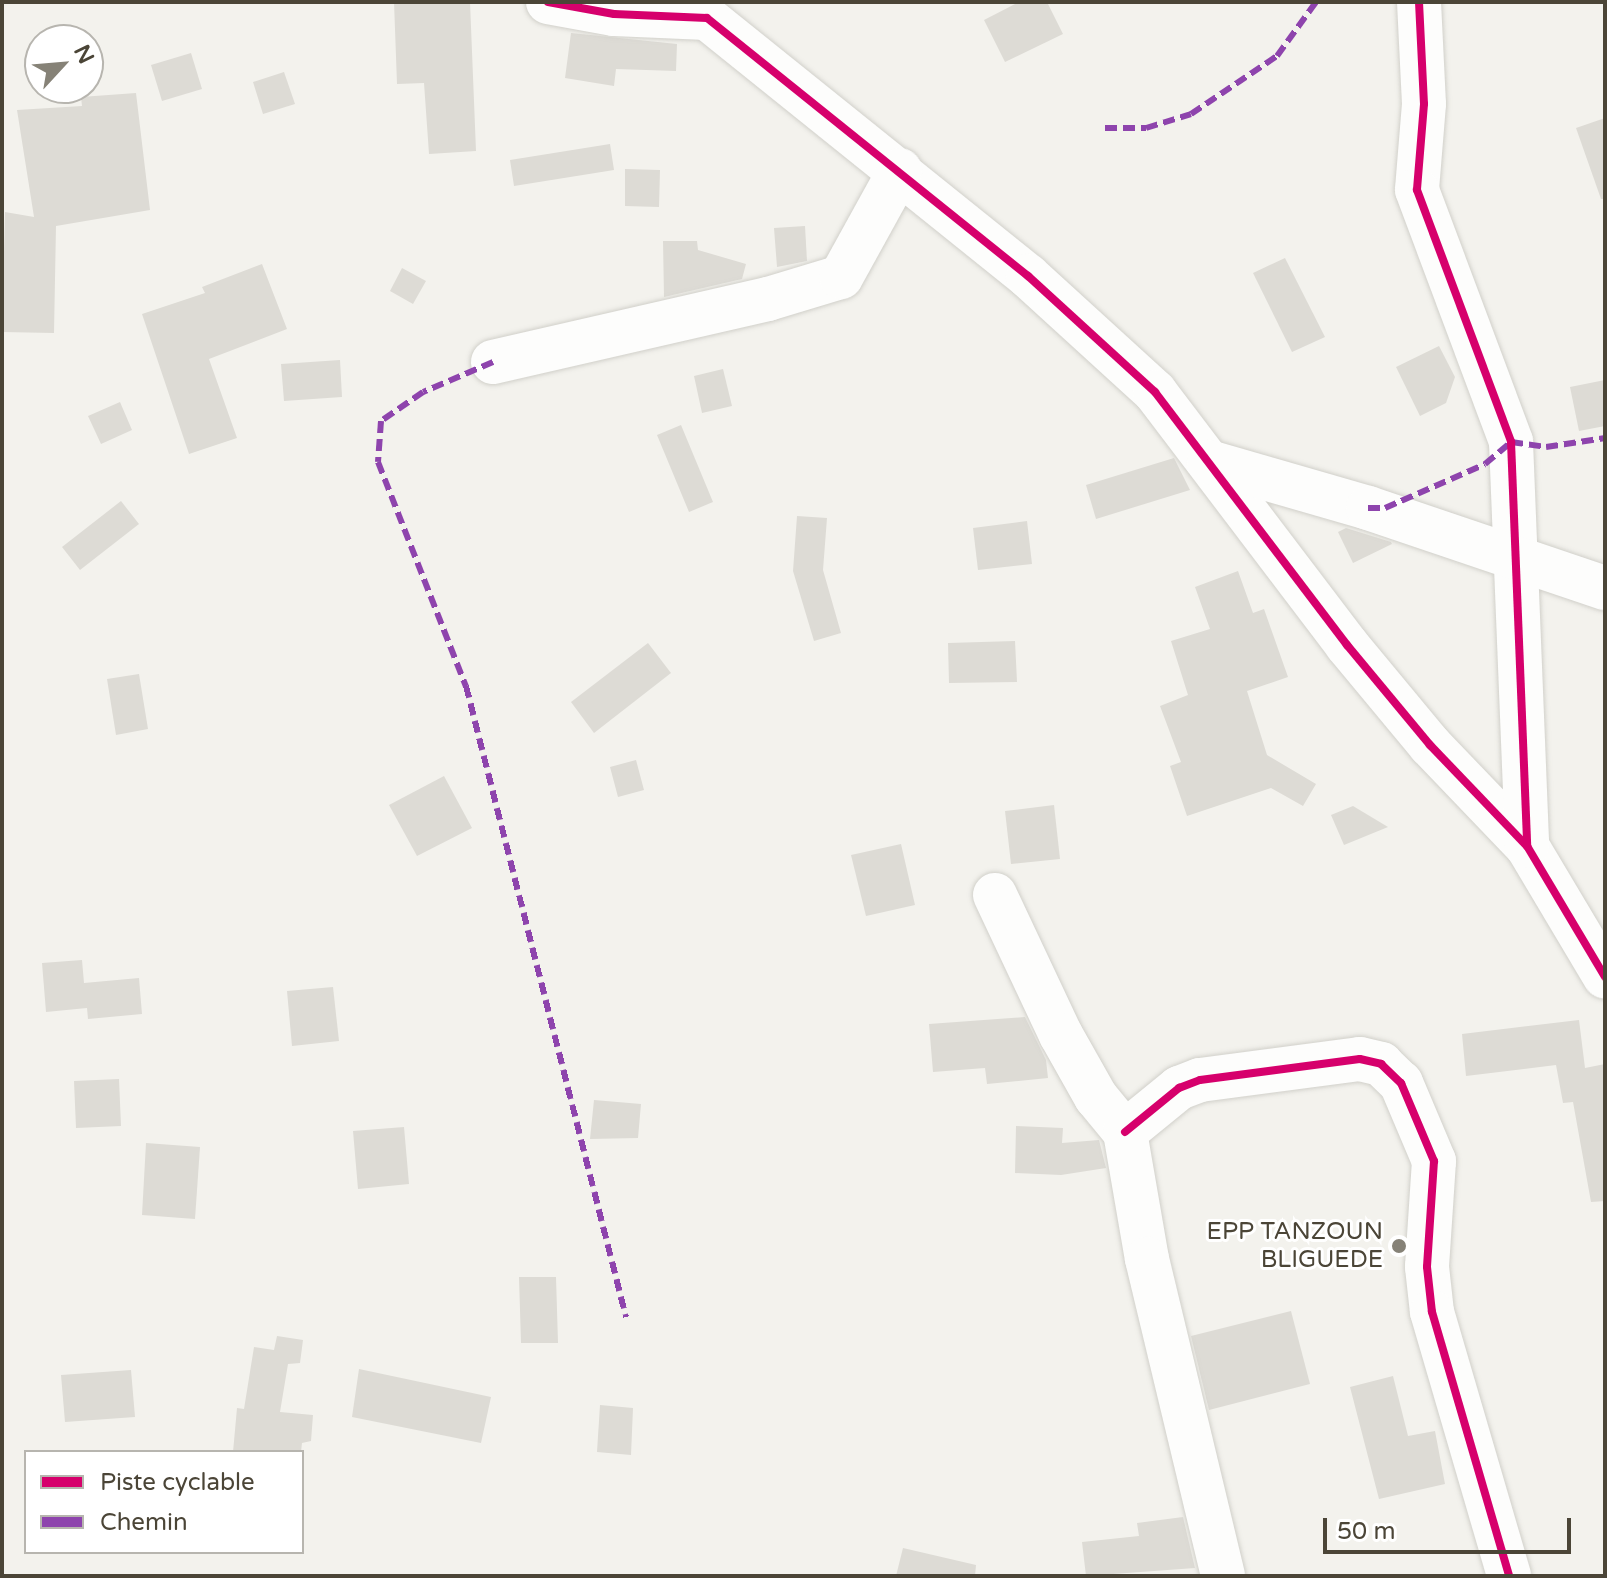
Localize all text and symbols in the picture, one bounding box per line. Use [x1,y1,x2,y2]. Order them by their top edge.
north arrow [24,24,104,104]
text: N [68,41,99,68]
place label: EPP TANZOUN BLIGUEDE [1207,1218,1383,1274]
marker: EPP TANZOUN BLIGUEDE [1390,1237,1408,1255]
legend [24,1450,304,1554]
text: Piste cyclable [100,1468,255,1497]
scale bar [1327,1502,1575,1552]
text: Chemin [100,1508,188,1537]
text: 50 m [1337,1517,1395,1546]

